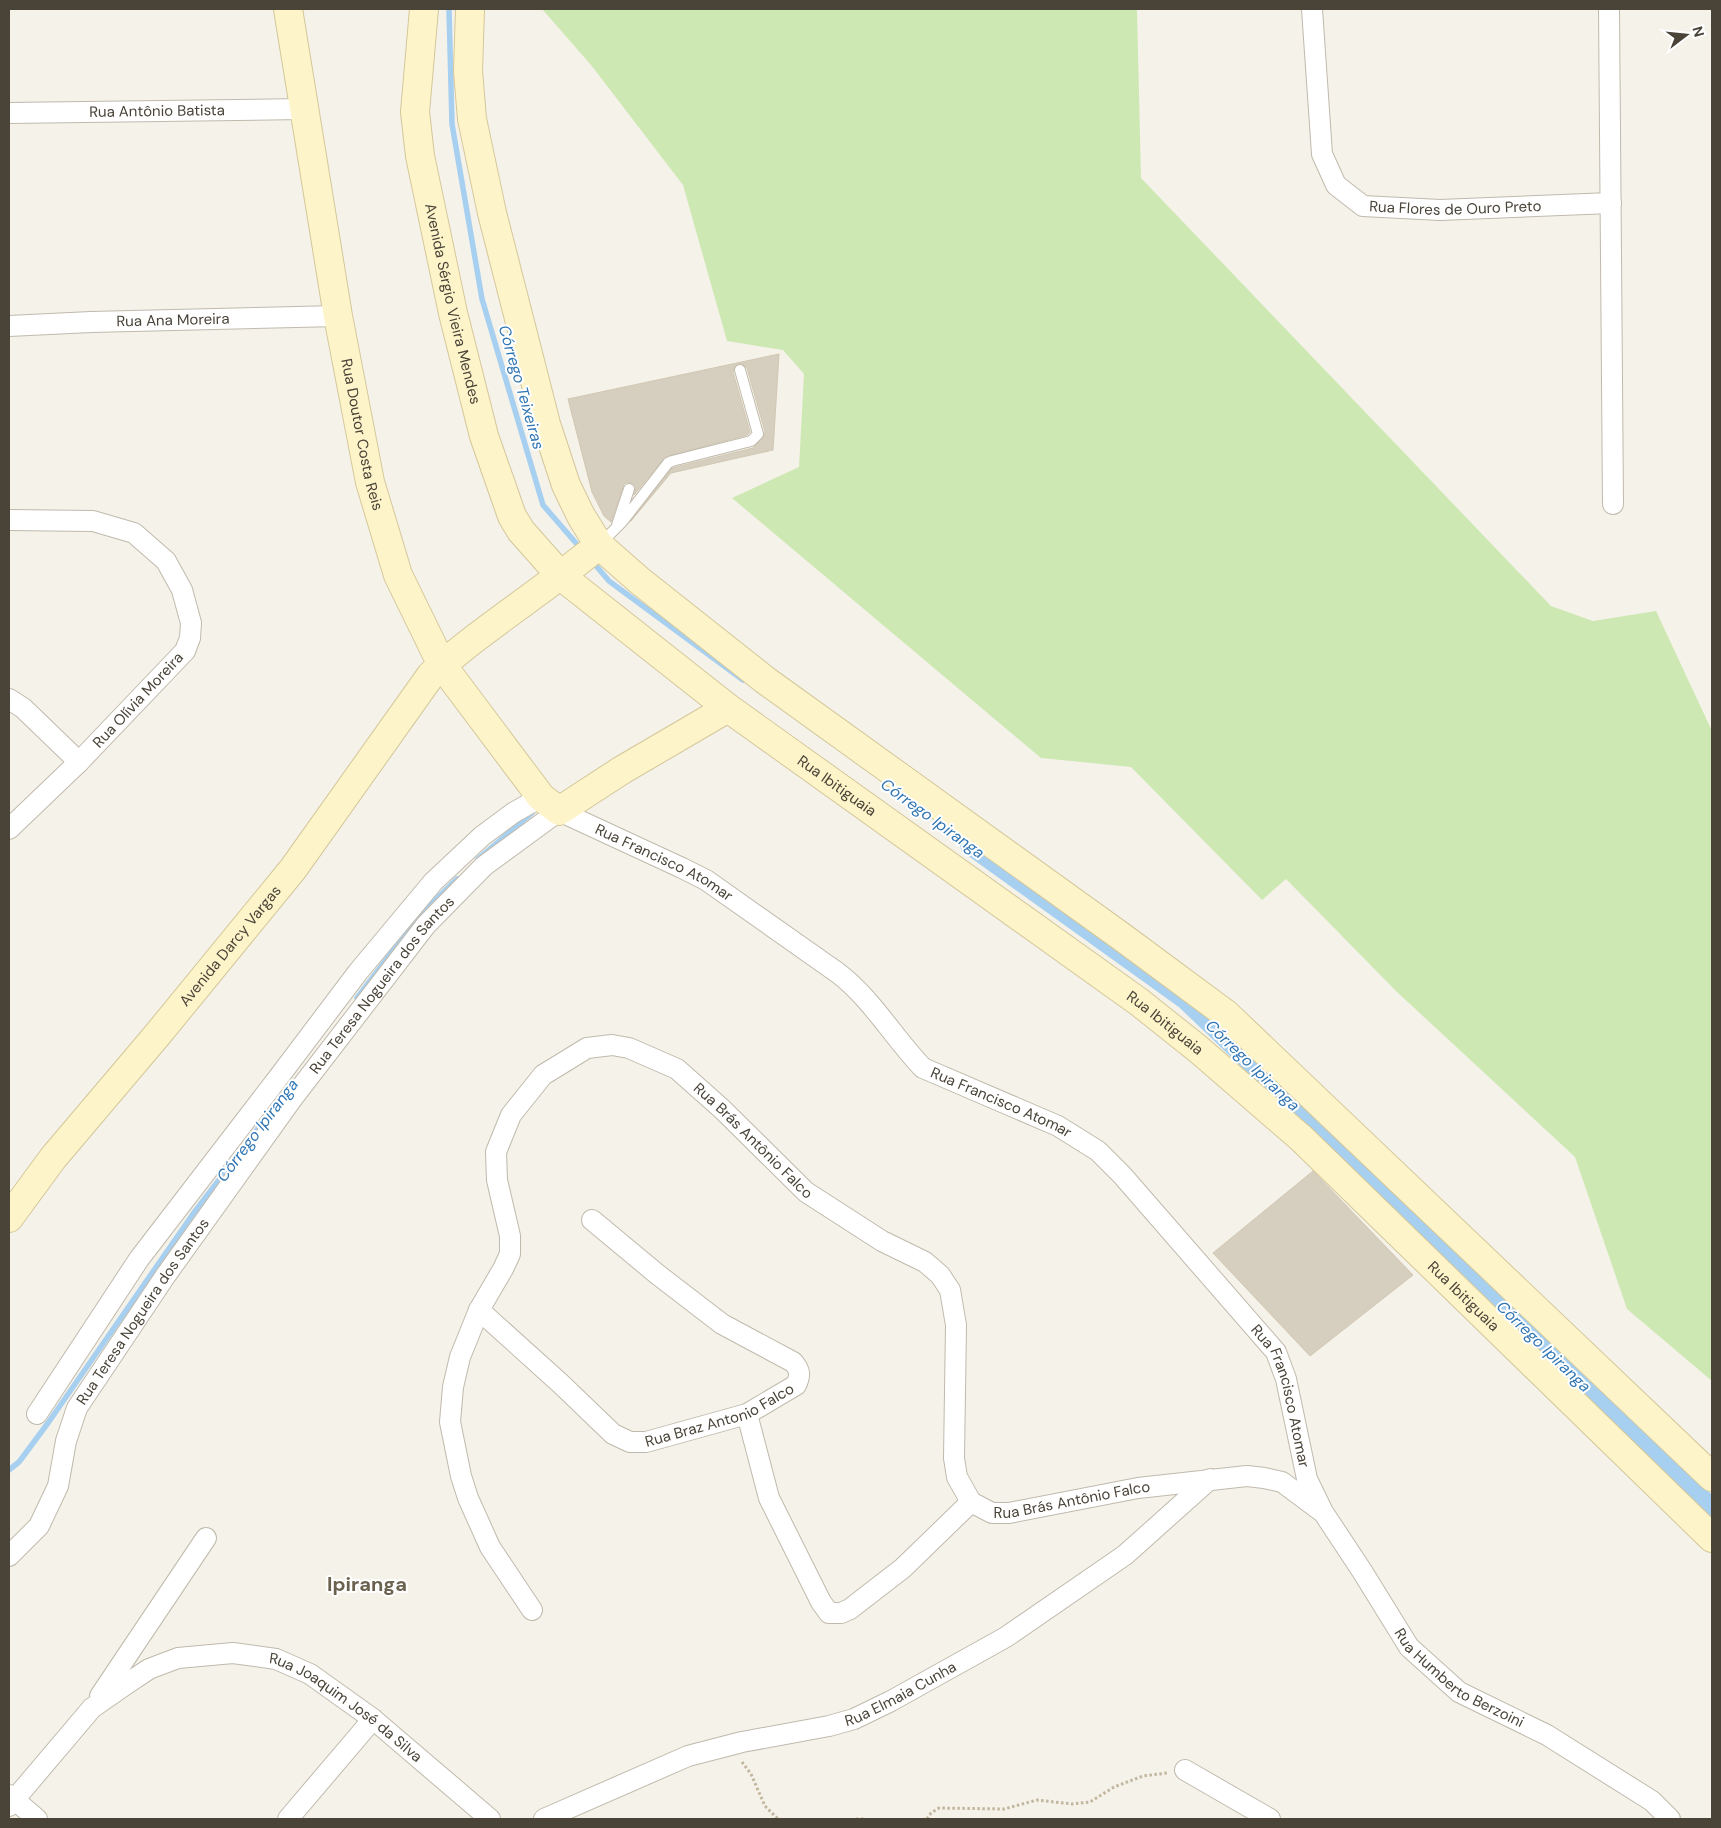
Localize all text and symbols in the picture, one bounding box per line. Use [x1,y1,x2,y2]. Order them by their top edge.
north arrow [1661,10,1711,60]
text: N [1688,24,1709,39]
street label: Rua Antônio Batista [89,100,225,122]
street label: Rua Flores de Ouro Preto [1369,196,1542,220]
street label: Avenida Sérgio Vieira Mendes [420,202,486,406]
street label: Rua Ana Moreira [116,309,230,331]
water label: Córrego Teixeiras [494,322,549,452]
street label: Rua Doutor Costa Reis [336,357,388,513]
street label: Rua Olívia Moreira [88,648,188,752]
street label: Rua Ibitiguaia [793,751,880,821]
water label: Córrego Ipiranga [877,774,989,863]
street label: Rua Francisco Atomar [592,819,737,906]
street label: Avenida Darcy Vargas [175,881,286,1010]
street label: Rua Teresa Nogueira dos Santos [305,892,459,1078]
street label: Rua Ibitiguaia [1123,986,1208,1059]
water label: Córrego Ipiranga [1201,1015,1305,1116]
street label: Rua Francisco Atomar [927,1062,1076,1142]
water label: Córrego Ipiranga [212,1075,303,1186]
street label: Rua Brás Antônio Falco [689,1078,816,1204]
street label: Rua Teresa Nogueira dos Santos [72,1214,214,1409]
street label: Rua Ibitiguaia [1423,1257,1504,1336]
water label: Córrego Ipiranga [1492,1296,1596,1397]
street label: Rua Francisco Atomar [1246,1320,1314,1470]
street label: Rua Braz Antonio Falco [643,1378,798,1452]
street label: Rua Brás Antônio Falco [994,1477,1151,1523]
district label: Ipiranga [327,1571,407,1597]
street label: Rua Humberto Berzoini [1390,1624,1527,1732]
street label: Rua Joaquim José da Silva [268,1648,426,1767]
street label: Rua Elmaia Cunha [842,1657,960,1731]

